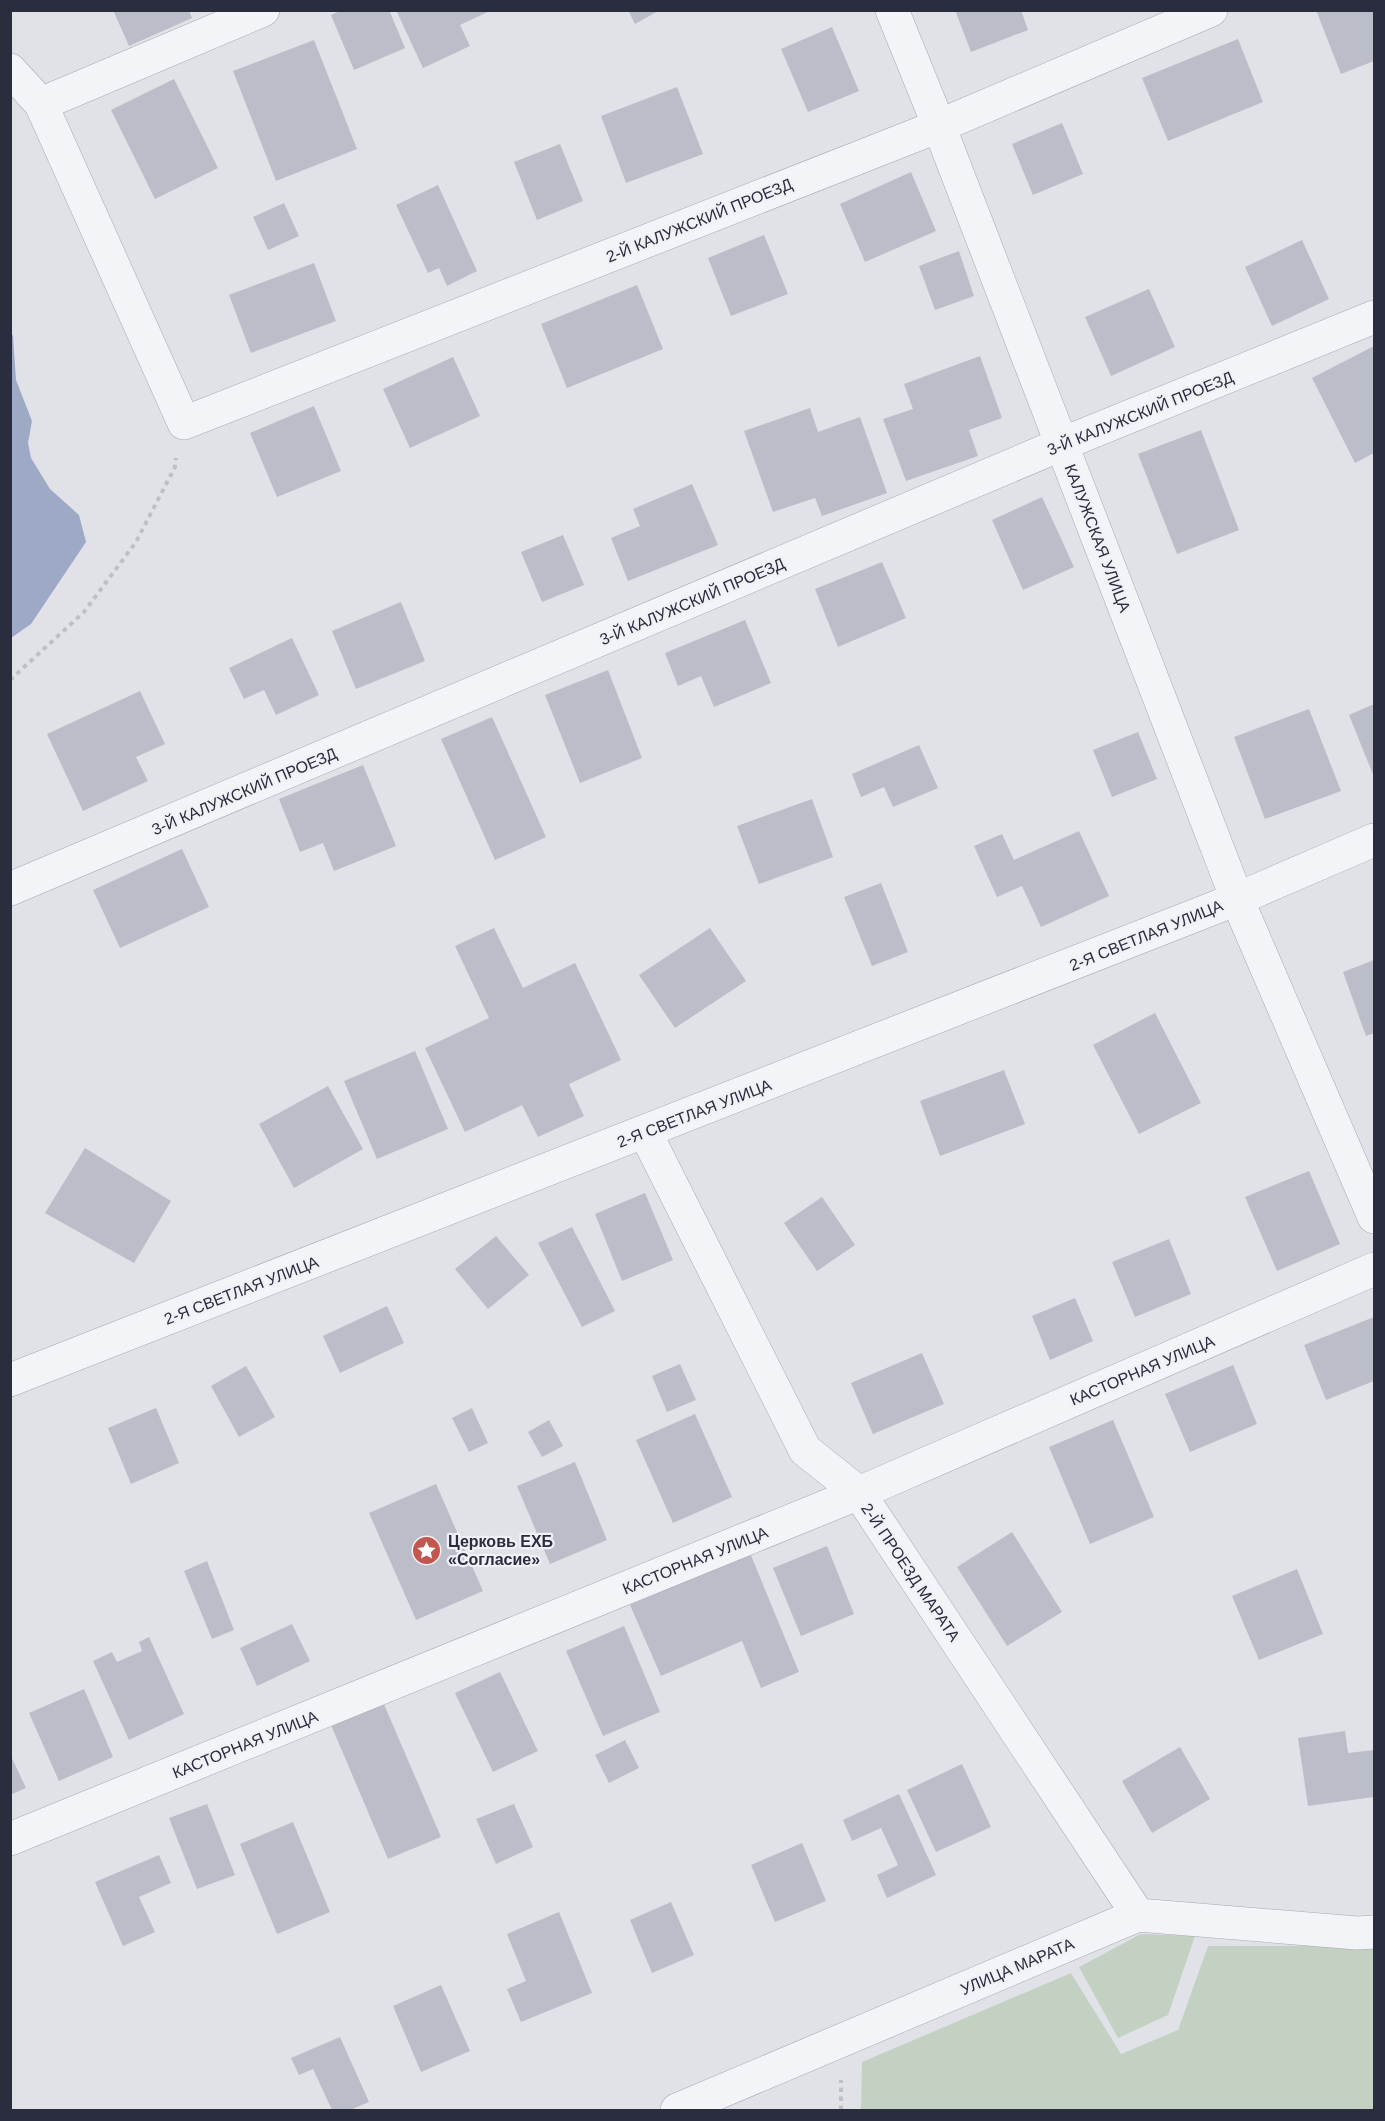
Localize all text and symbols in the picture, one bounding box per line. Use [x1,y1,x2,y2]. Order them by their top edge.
street label: 2-Й КАЛУЖСКИЙ ПРОЕЗД [603,174,795,266]
street label: 3-Й КАЛУЖСКИЙ ПРОЕЗД [1044,367,1236,459]
street label: КАЛУЖСКАЯ УЛИЦА [1061,462,1134,615]
street label: 3-Й КАЛУЖСКИЙ ПРОЕЗД [597,554,787,648]
street label: 3-Й КАЛУЖСКИЙ ПРОЕЗД [149,744,339,838]
street label: 2-Я СВЕТЛАЯ УЛИЦА [1067,897,1226,974]
street label: 2-Я СВЕТЛАЯ УЛИЦА [615,1076,774,1151]
street label: 2-Я СВЕТЛАЯ УЛИЦА [162,1253,321,1328]
street label: КАСТОРНАЯ УЛИЦА [1067,1332,1217,1409]
street label: 2-Й ПРОЕЗД МАРАТА [858,1500,964,1645]
street label: КАСТОРНАЯ УЛИЦА [620,1523,771,1597]
place label: Церковь ЕХБ «Согласие» [448,1533,553,1568]
place icon: Церковь ЕХБ «Согласие» [411,1534,443,1566]
street label: КАСТОРНАЯ УЛИЦА [170,1707,321,1781]
street label: УЛИЦА МАРАТА [958,1935,1077,1998]

